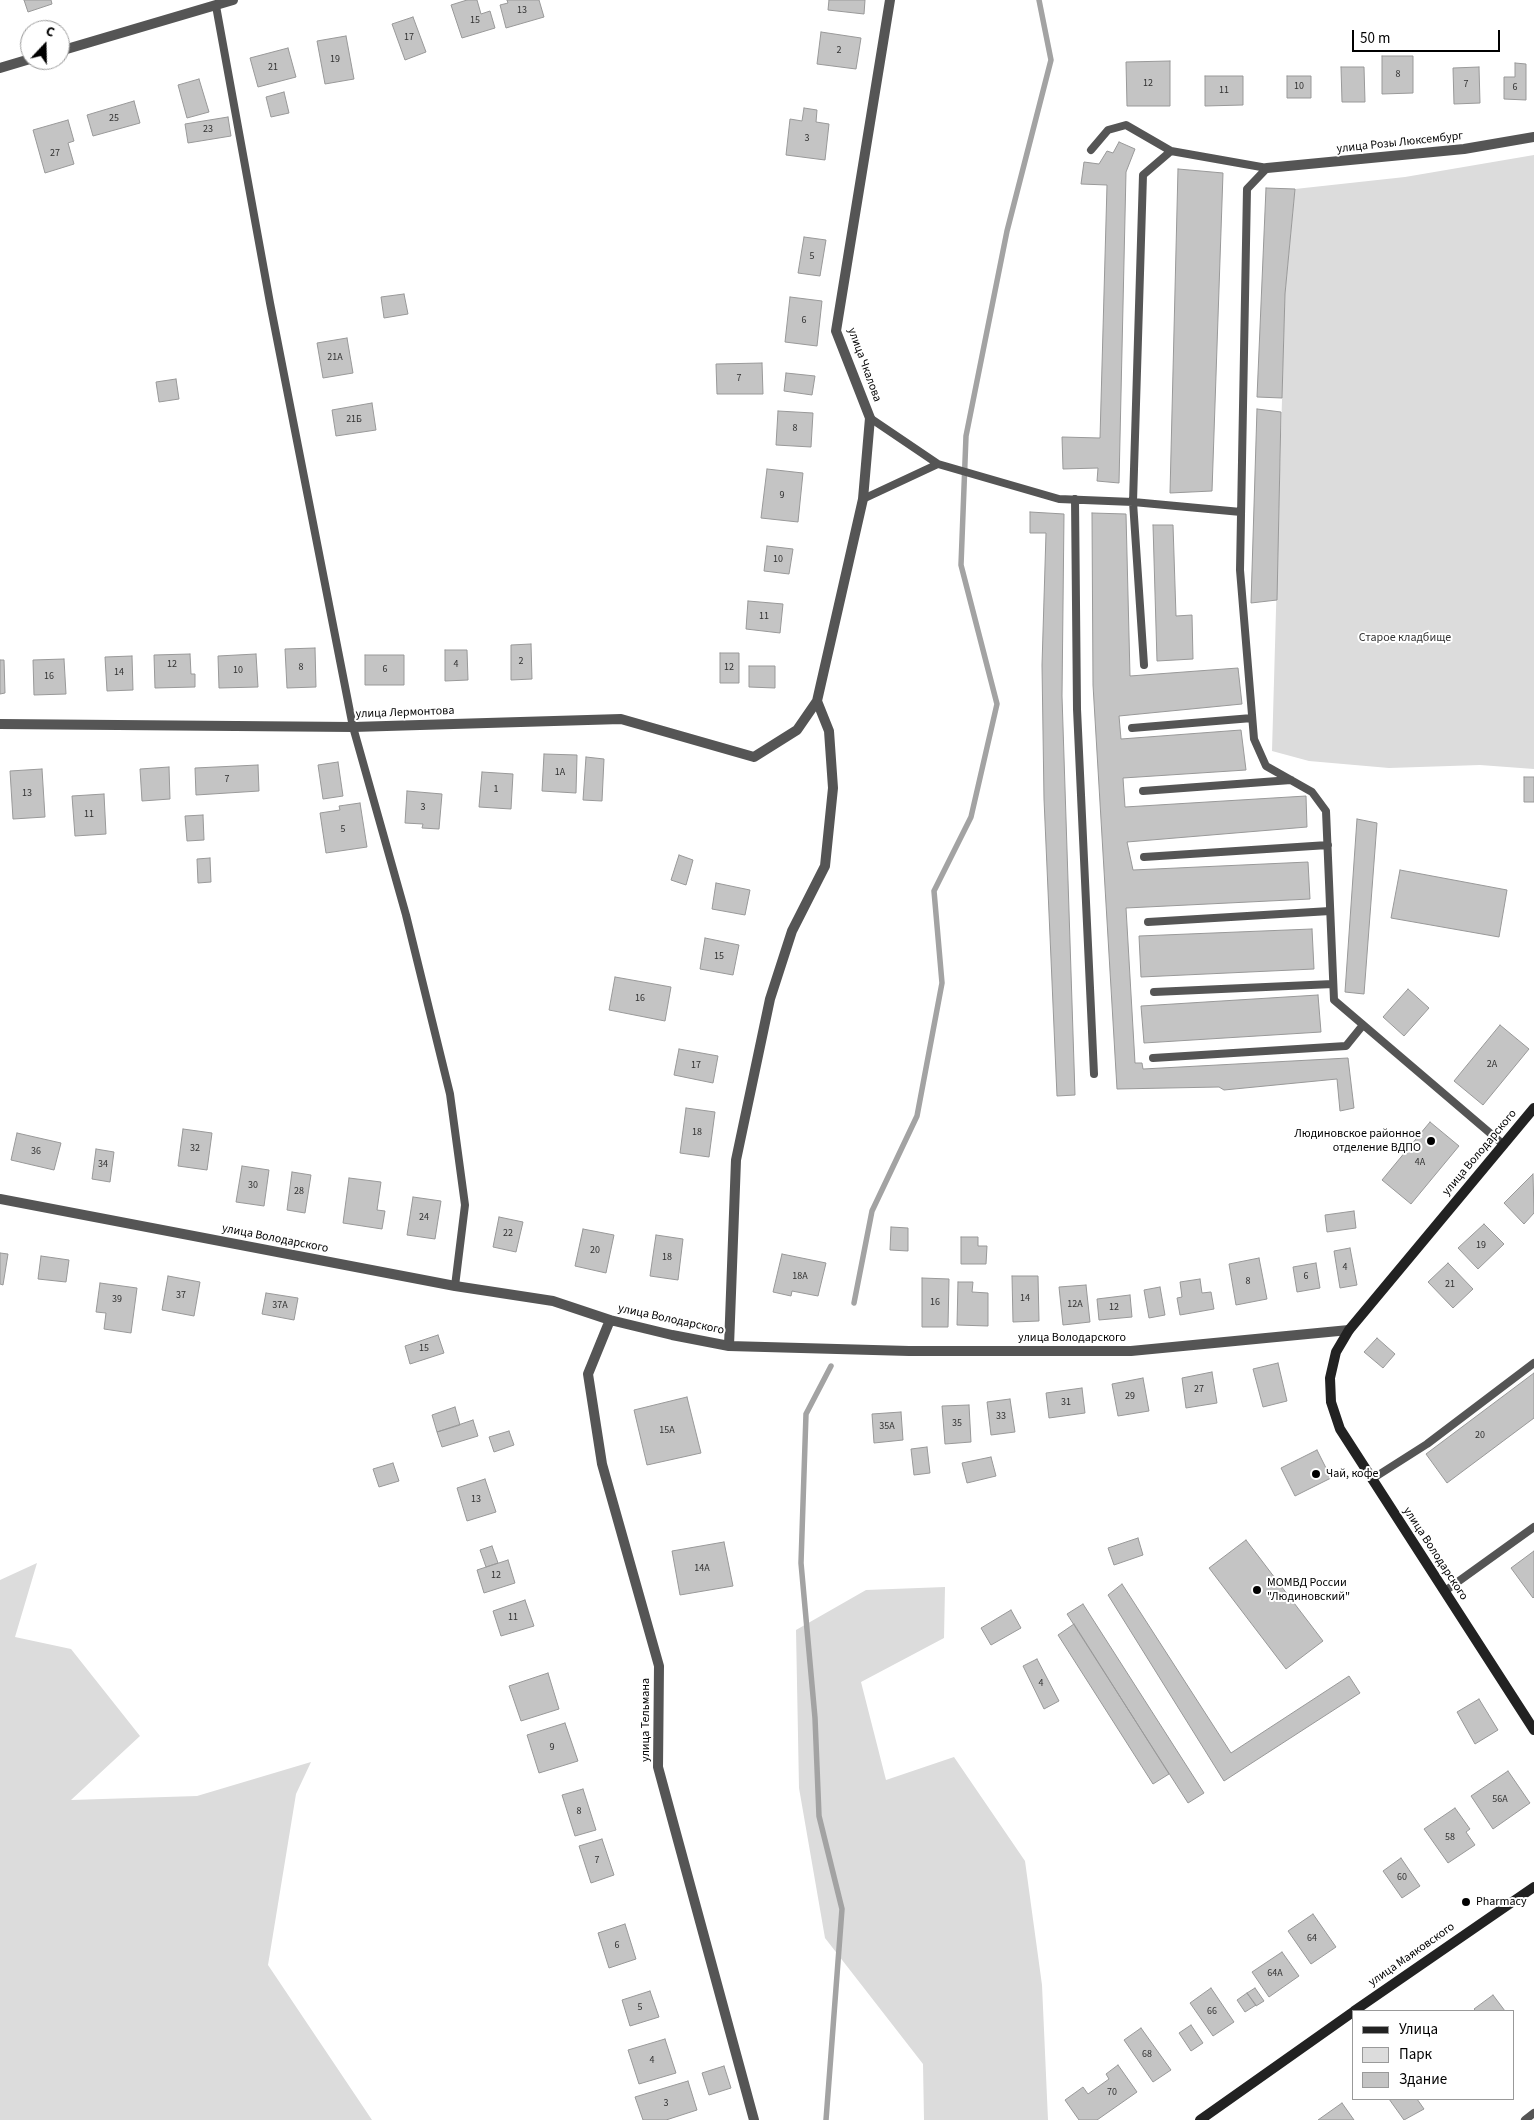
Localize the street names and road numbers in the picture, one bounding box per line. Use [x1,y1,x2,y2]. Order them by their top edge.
street label: улица Розы Люксембург [1336,129,1464,157]
street label: улица Чкалова [844,326,884,404]
street label: улица Лермонтова [355,704,455,722]
street label: улица Володарского [1440,1107,1520,1199]
street label: улица Володарского [221,1222,329,1256]
street label: улица Володарского [617,1302,725,1338]
street label: улица Володарского [1018,1331,1126,1345]
street label: улица Володарского [1400,1505,1470,1603]
street label: улица Тельмана [639,1678,653,1762]
street label: улица Маяковского [1366,1920,1458,1990]

